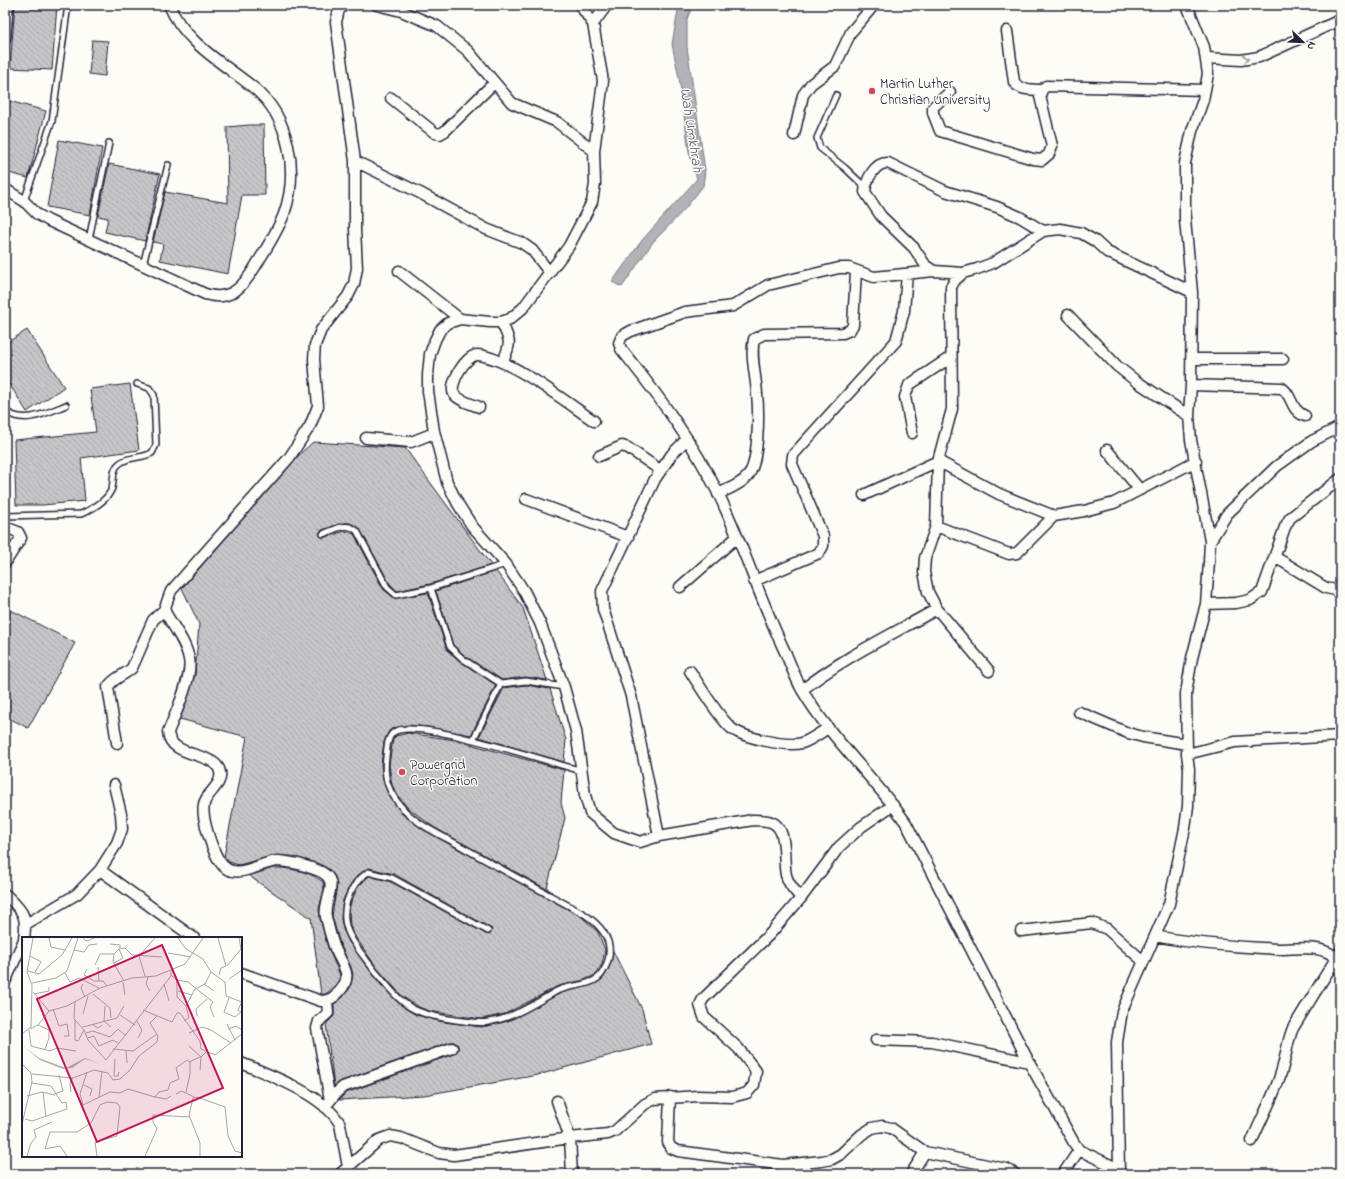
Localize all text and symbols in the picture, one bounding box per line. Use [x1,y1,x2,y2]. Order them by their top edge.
north arrow [1283,22,1323,62]
text: N [1302,39,1320,52]
one-way arrow [1243,55,1249,64]
place label: Martin Luther Christian University [880,74,991,112]
water label: Wah Umkhrah [673,86,709,175]
marker: Martin Luther Christian University [867,86,877,96]
place label: Powergrid Corporation [410,755,478,792]
marker: Powergrid Corporation [397,767,407,777]
inset map [22,937,242,1157]

